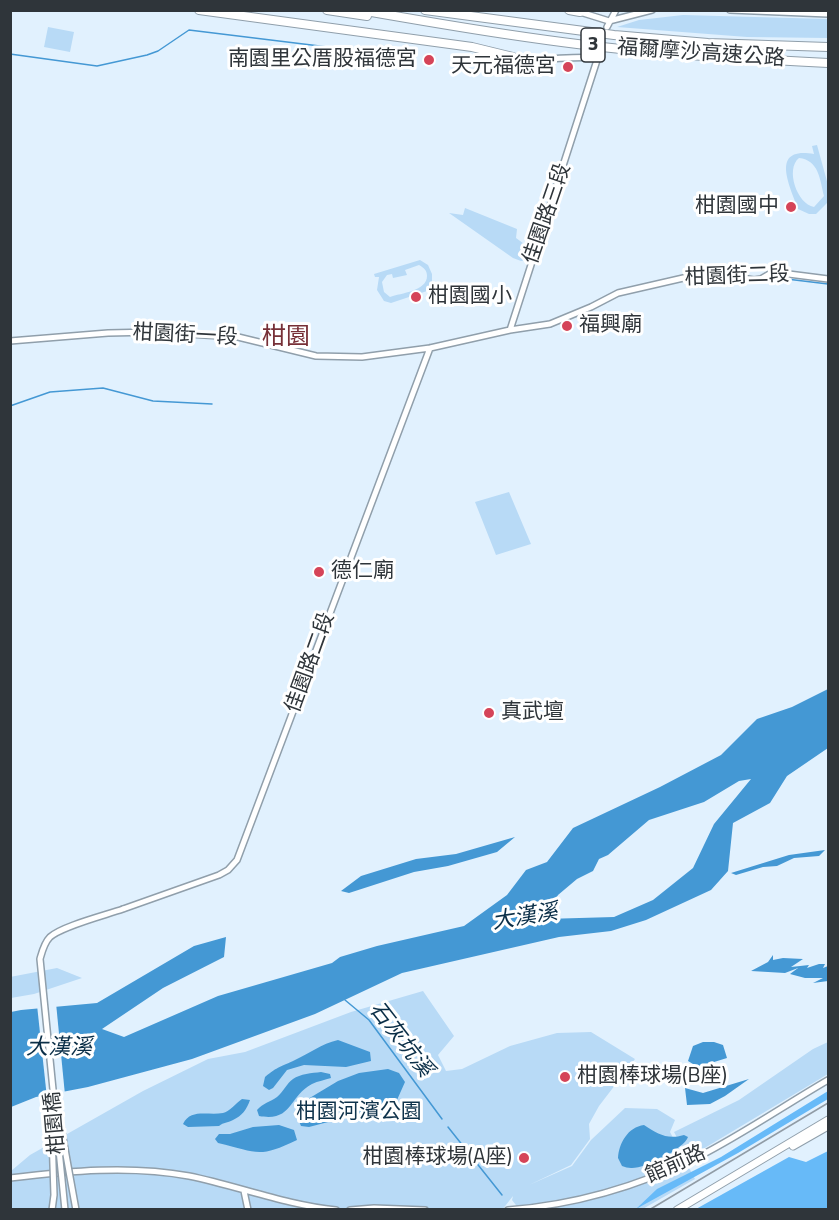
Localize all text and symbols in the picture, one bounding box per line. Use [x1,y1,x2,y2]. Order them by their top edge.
road number: 3 [581,28,605,62]
street label: 福爾摩沙高速公路 [616,36,786,72]
place label: 南園里公厝股福德宮 [228,47,417,73]
marker: 南園里公厝股福德宮 [422,53,436,67]
place label: 天元福德宮 [451,54,556,80]
marker: 天元福德宮 [561,60,575,74]
street label: 佳園路三段 [519,160,577,268]
place label: 柑園國中 [695,194,779,220]
marker: 柑園國中 [784,200,798,214]
street label: 柑園街二段 [684,263,790,291]
place label: 柑園國小 [428,284,512,310]
marker: 柑園國小 [409,290,423,304]
place label: 福興廟 [579,313,642,339]
marker: 福興廟 [560,319,574,333]
street label: 柑園街一段 [132,321,238,351]
district label: 柑園 [262,324,310,352]
place label: 德仁廟 [331,559,394,585]
marker: 德仁廟 [312,565,326,579]
street label: 佳園路二段 [281,609,341,717]
place label: 真武壇 [501,700,564,726]
marker: 真武壇 [482,706,496,720]
water label: 大漢溪 [490,900,560,936]
water label: 石灰坑溪 [363,997,437,1083]
water label: 大漢溪 [26,1036,92,1062]
place label: 柑園棒球場(B座) [577,1064,727,1090]
marker: 柑園棒球場(B座) [558,1070,572,1084]
street label: 柑園橋 [41,1091,71,1155]
park label: 柑園河濱公園 [296,1100,422,1126]
street label: 館前路 [642,1141,710,1189]
place label: 柑園棒球場(A座) [362,1145,512,1171]
marker: 柑園棒球場(A座) [517,1151,531,1165]

